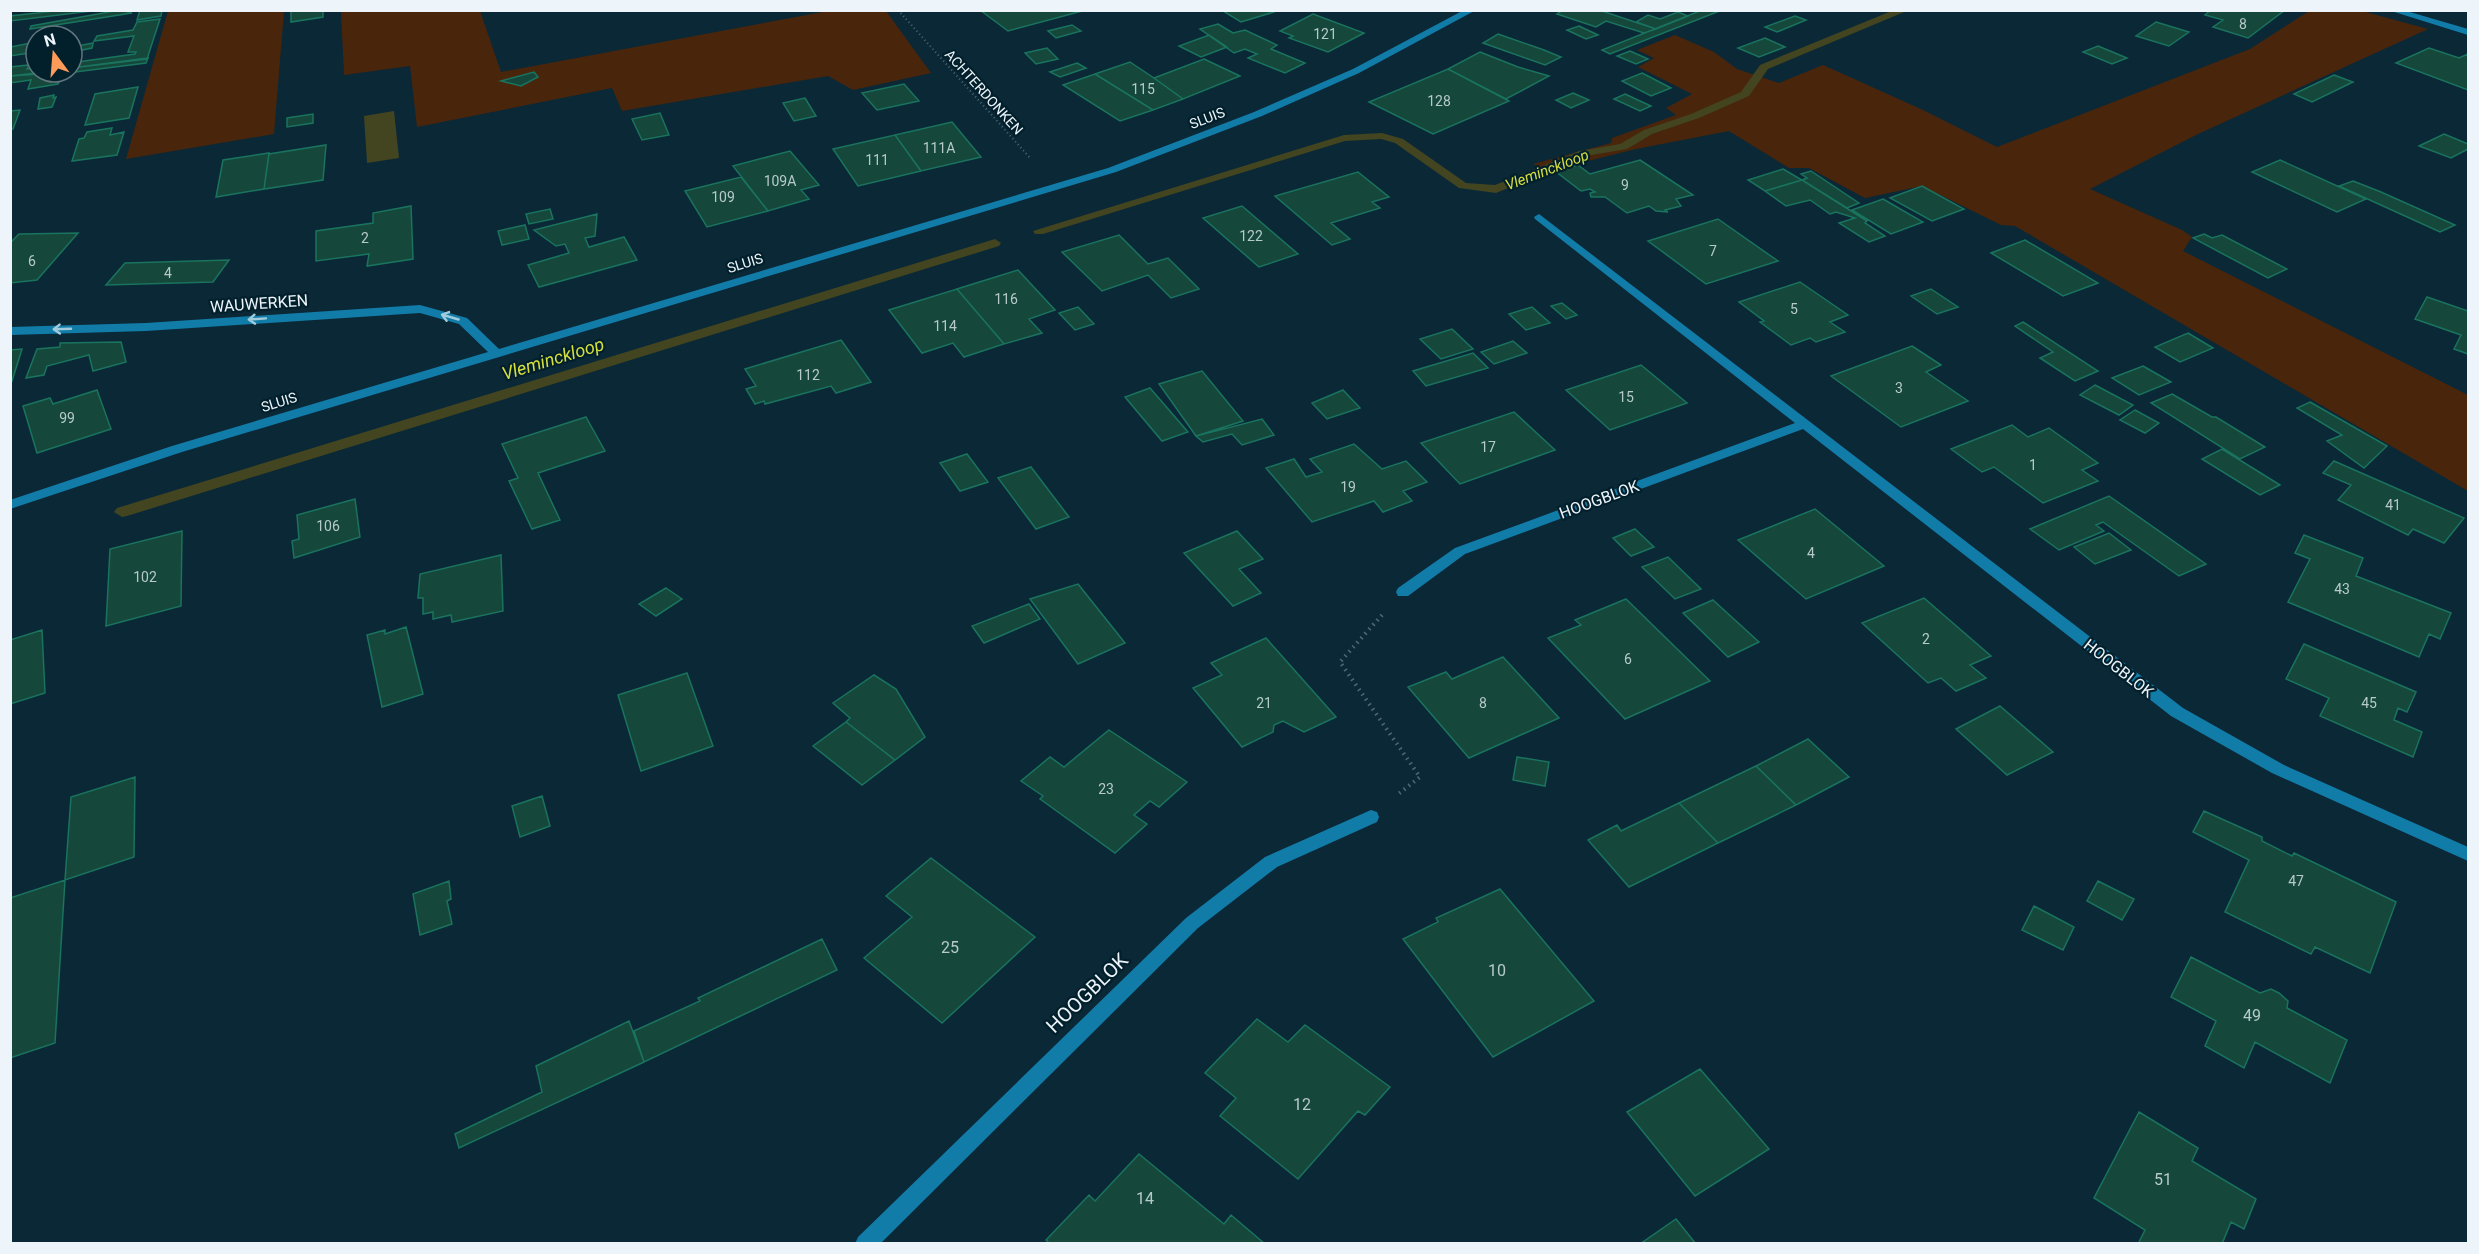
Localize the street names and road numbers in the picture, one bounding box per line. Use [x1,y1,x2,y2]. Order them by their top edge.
street label: ACHTERDONKEN [942,46,1026,138]
street label: SLUIS [1187,104,1227,132]
street label: SLUIS [725,250,765,276]
street label: WAUWERKEN [209,291,309,316]
street label: SLUIS [259,389,299,415]
street label: HOOGBLOK [1557,476,1643,523]
street label: HOOGBLOK [2080,635,2158,702]
street label: HOOGBLOK [1041,948,1133,1038]

